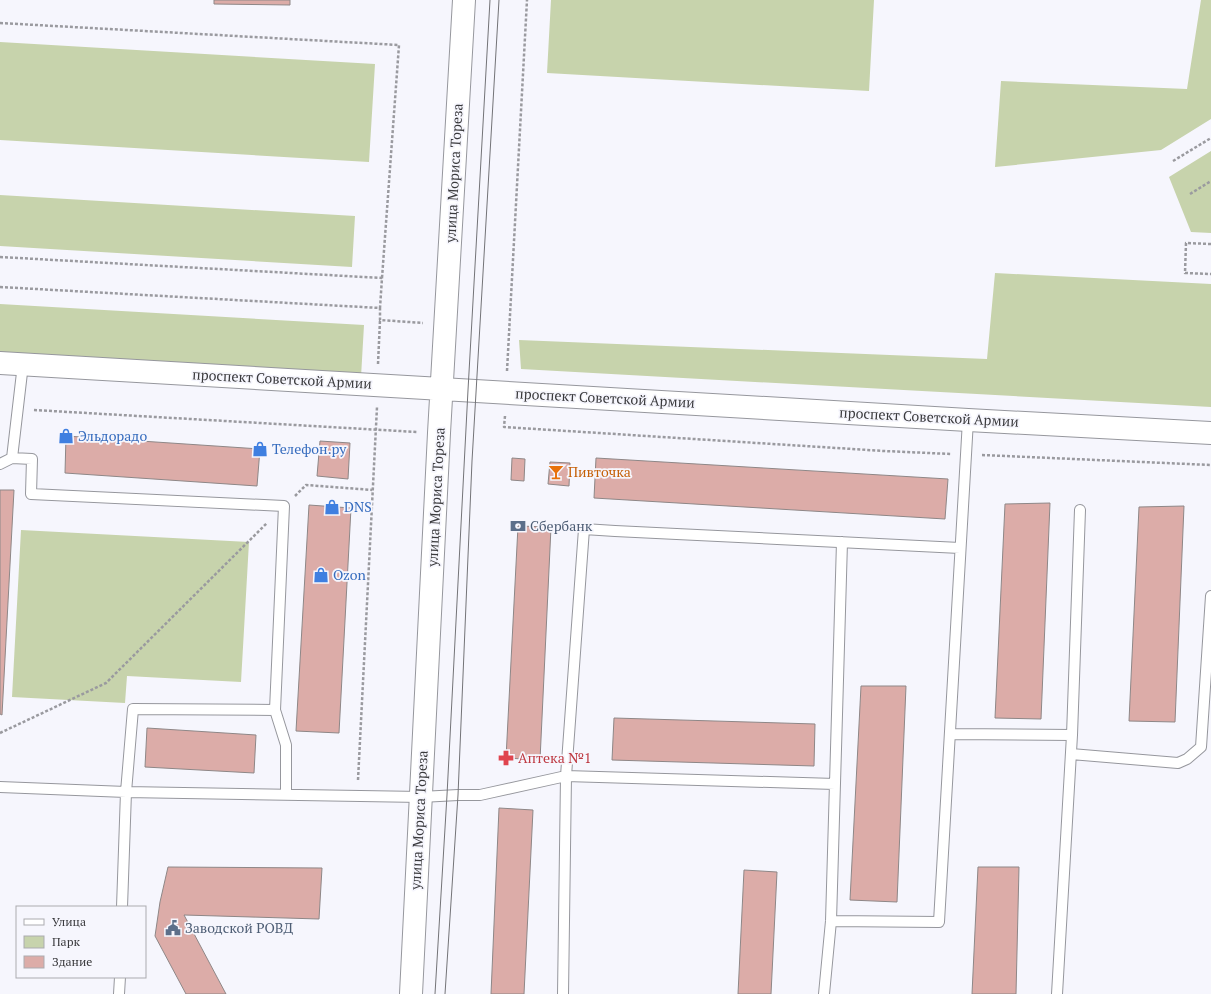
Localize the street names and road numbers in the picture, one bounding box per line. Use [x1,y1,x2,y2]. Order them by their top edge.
street label: улица Мориса Тореза [440,103,467,244]
street label: проспект Советской Армии [192,364,373,393]
street label: проспект Советской Армии [515,383,696,412]
street label: проспект Советской Армии [839,402,1020,431]
street label: улица Мориса Тореза [422,427,449,568]
street label: улица Мориса Тореза [405,750,432,891]

